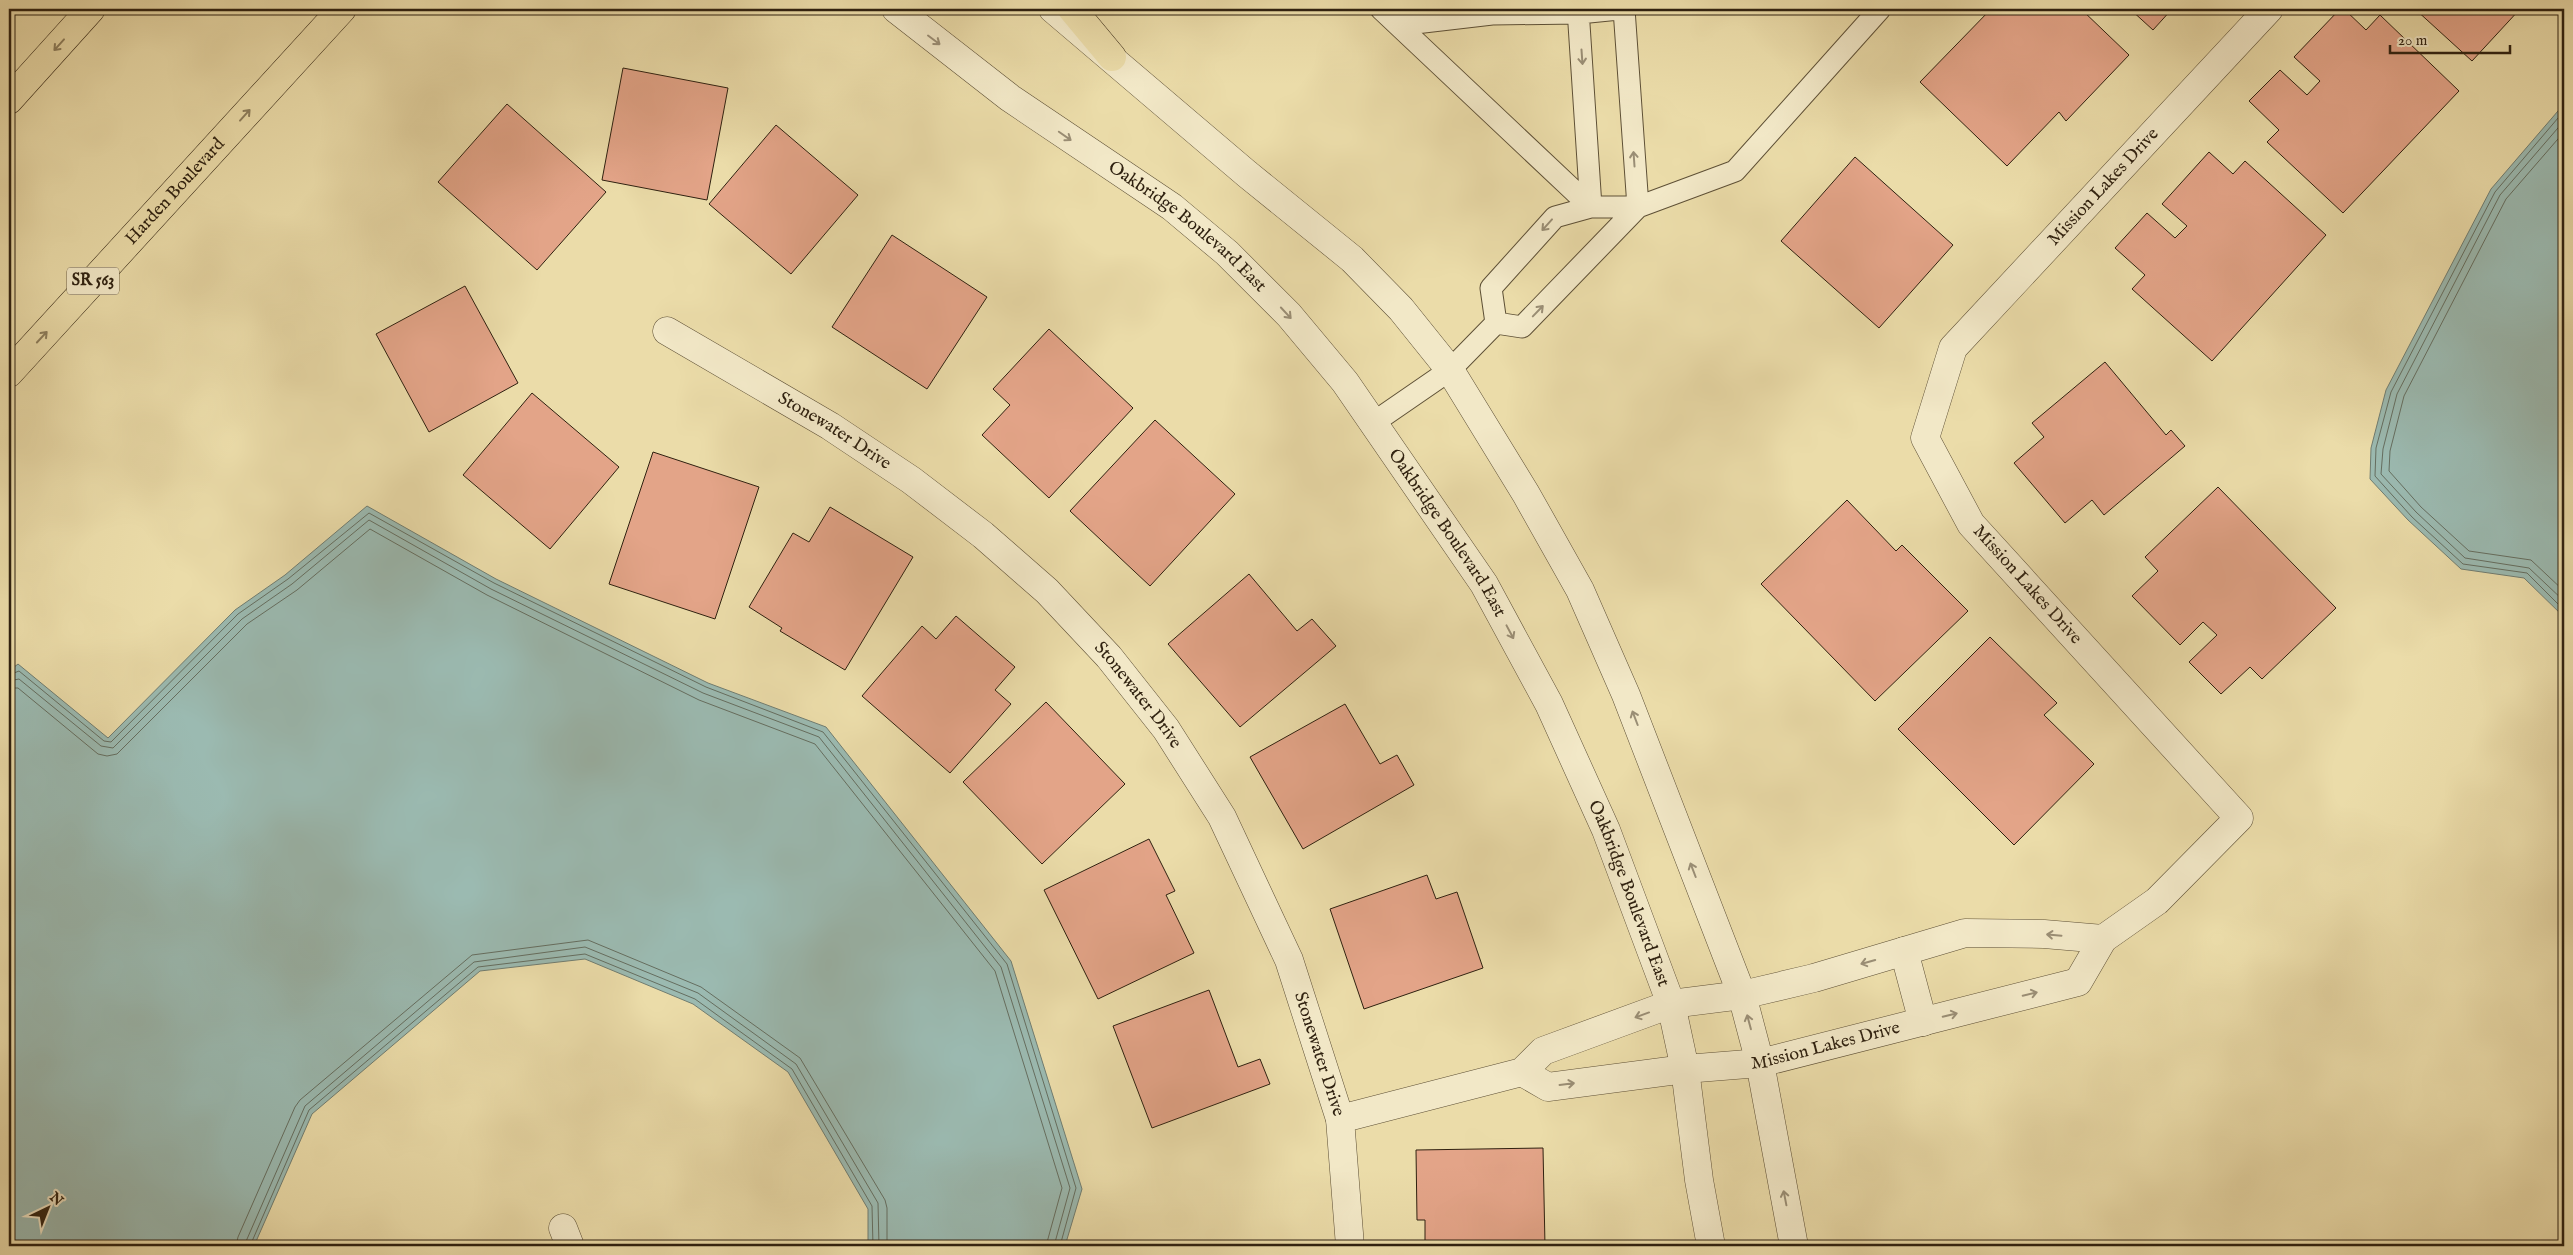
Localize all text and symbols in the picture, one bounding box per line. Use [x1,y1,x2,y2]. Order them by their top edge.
scale bar [2390,22,2510,54]
text: 20 m [2398,31,2428,50]
one-way arrow [927,34,940,45]
one-way arrow [53,38,65,51]
one-way arrow [1577,49,1586,65]
one-way arrow [239,108,251,121]
street label: Mission Lakes Drive [2043,123,2164,251]
one-way arrow [1058,131,1072,141]
street label: Harden Boulevard [120,133,230,250]
one-way arrow [1630,151,1639,167]
street label: Oakbridge Boulevard East [1104,156,1271,297]
one-way arrow [1542,218,1553,231]
road number: SR 563 [67,268,119,294]
one-way arrow [1532,305,1544,317]
one-way arrow [1280,307,1292,319]
one-way arrow [36,330,48,343]
street label: Stonewater Drive [774,387,896,475]
street label: Oakbridge Boulevard East [1383,444,1511,621]
street label: Mission Lakes Drive [1967,521,2087,649]
one-way arrow [1505,624,1515,639]
street label: Stonewater Drive [1089,637,1187,753]
one-way arrow [1630,711,1639,726]
street label: Oakbridge Boulevard East [1583,797,1675,990]
one-way arrow [1688,862,1697,877]
one-way arrow [2047,930,2063,939]
one-way arrow [1861,957,1877,967]
street label: Stonewater Drive [1288,989,1350,1119]
one-way arrow [2022,989,2038,998]
one-way arrow [1635,1010,1651,1020]
one-way arrow [1941,1010,1957,1019]
one-way arrow [1744,1015,1753,1031]
street label: Mission Lakes Drive [1750,1016,1902,1075]
one-way arrow [1559,1079,1575,1089]
north arrow [22,1182,72,1232]
text: N [45,1188,67,1210]
one-way arrow [1780,1191,1790,1207]

